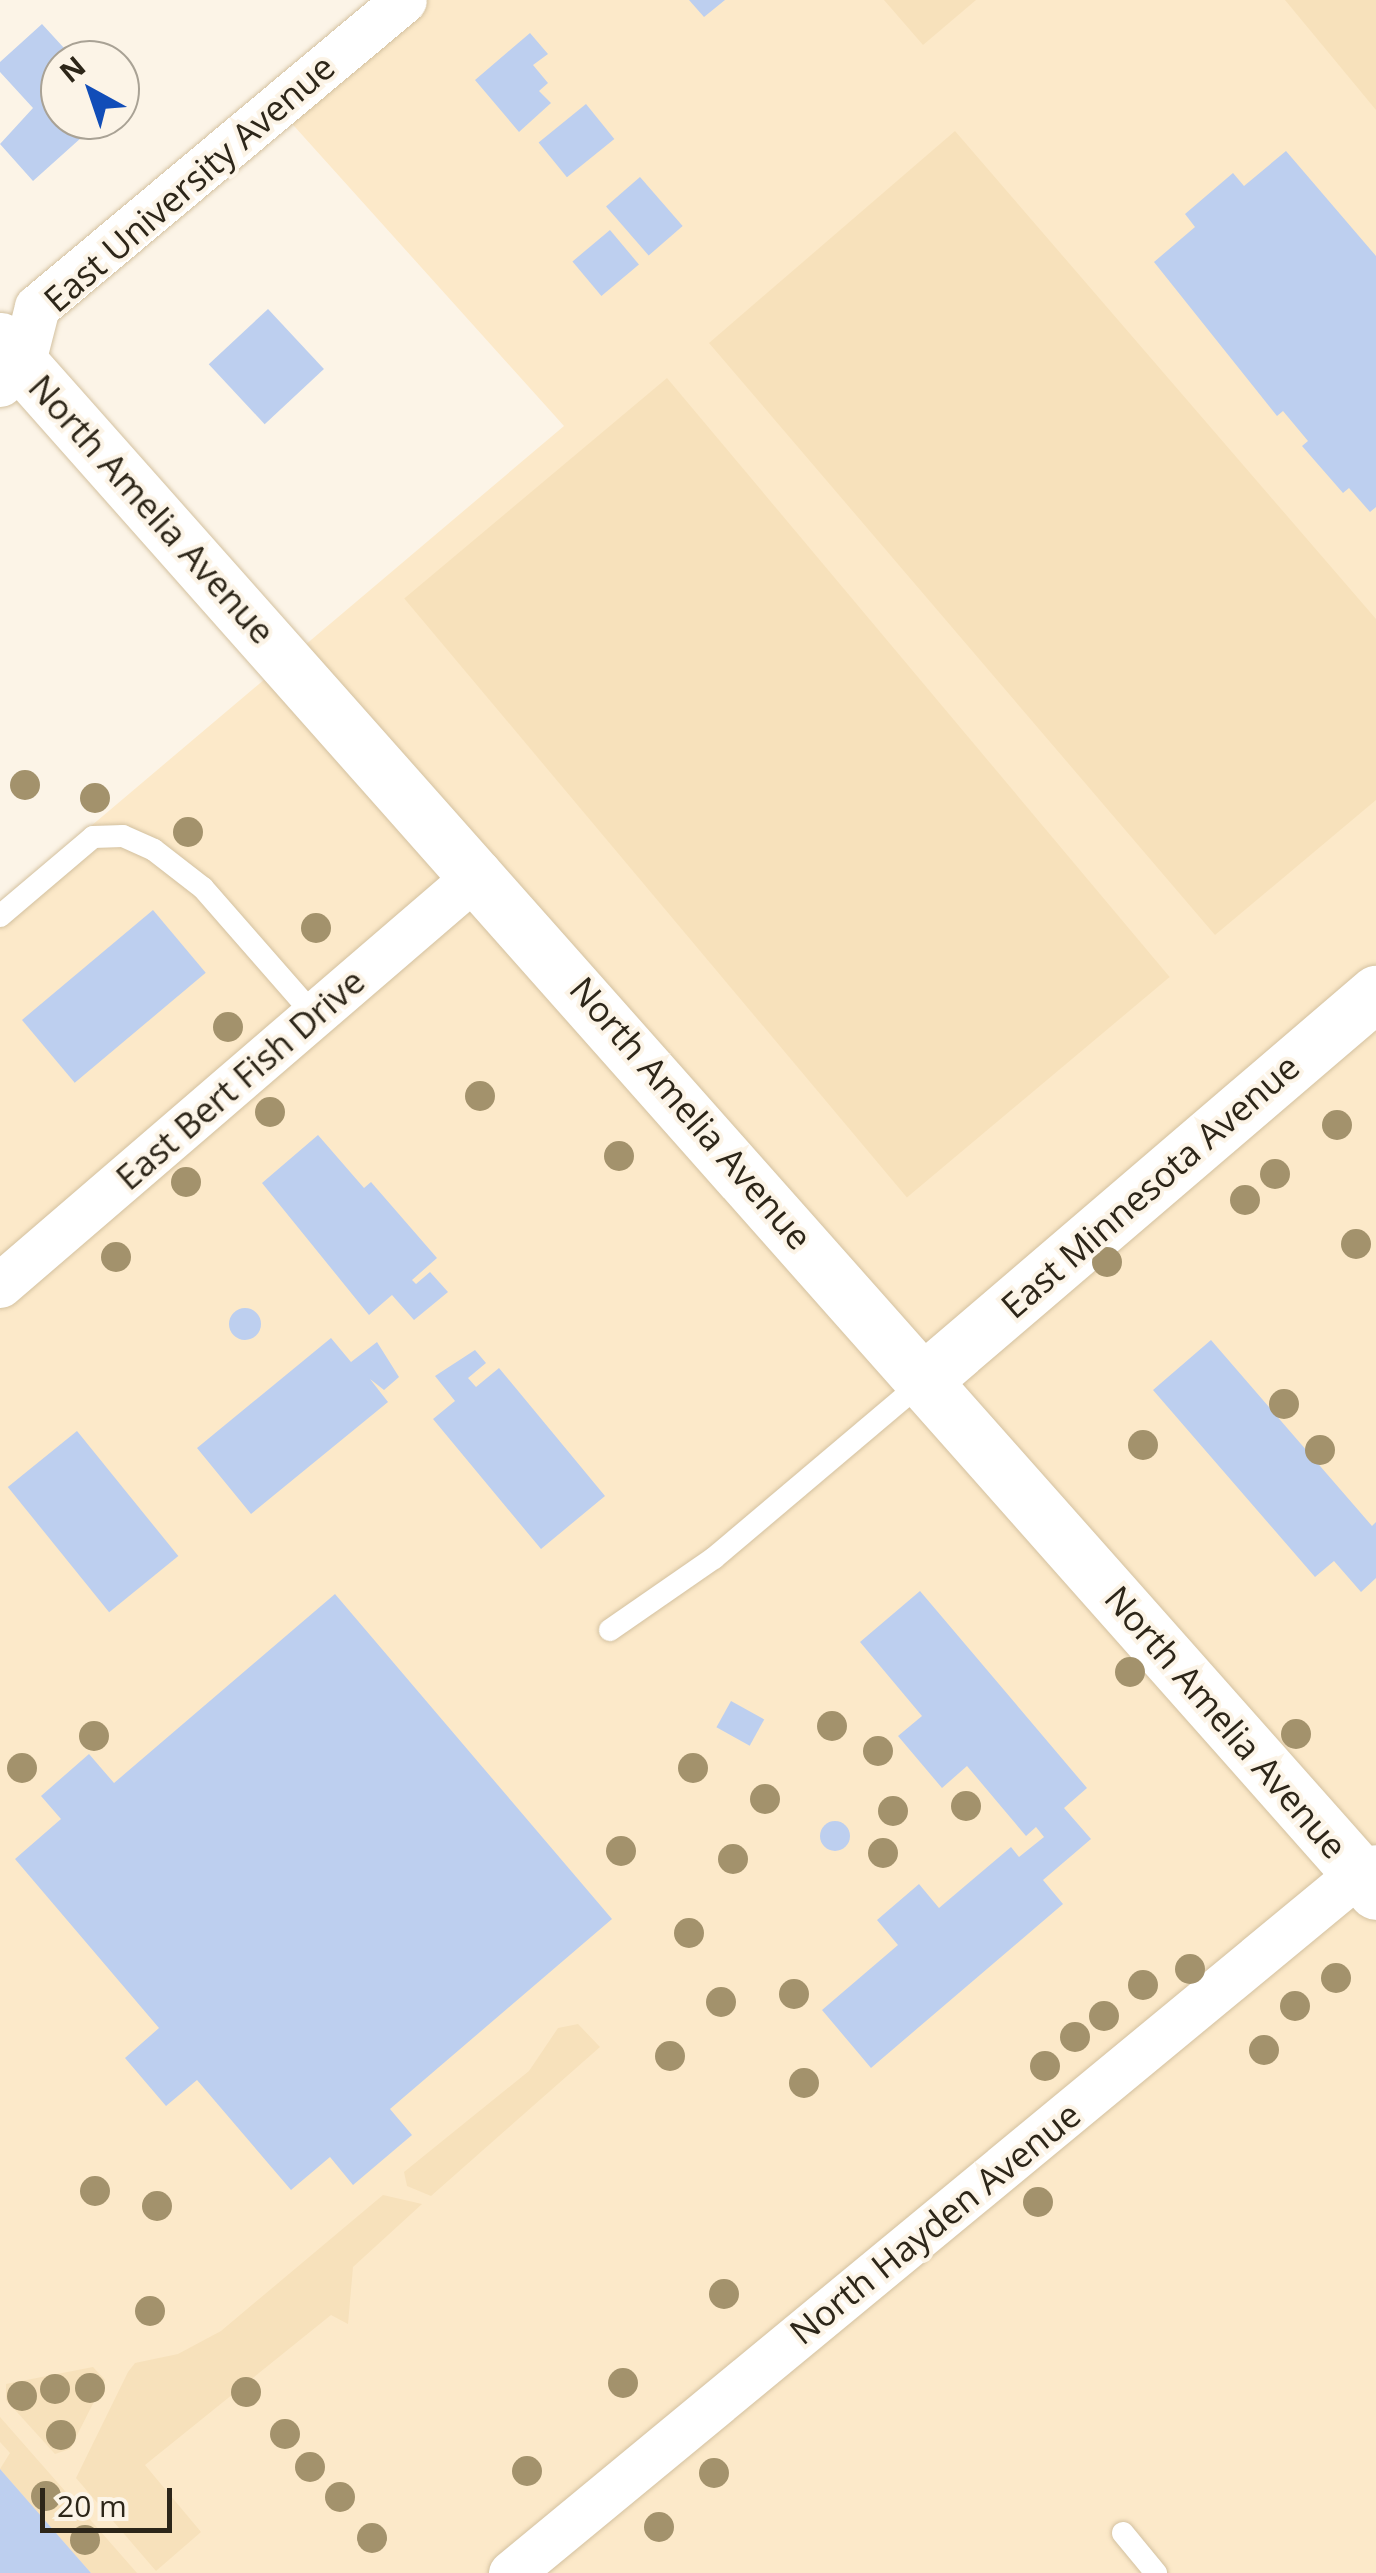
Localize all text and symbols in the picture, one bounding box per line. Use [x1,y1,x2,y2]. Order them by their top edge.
north arrow [40,40,140,140]
street label: East University Avenue [35,45,343,321]
text: N [51,47,93,90]
street label: North Amelia Avenue [20,366,284,652]
street label: East Bert Fish Drive [107,960,373,1198]
street label: North Amelia Avenue [561,968,821,1258]
street label: East Minnesota Avenue [993,1045,1307,1327]
street label: North Amelia Avenue [1096,1577,1356,1867]
street label: North Hayden Avenue [782,2093,1088,2353]
scale bar [45,2468,178,2530]
text: 20 m [57,2485,127,2526]

